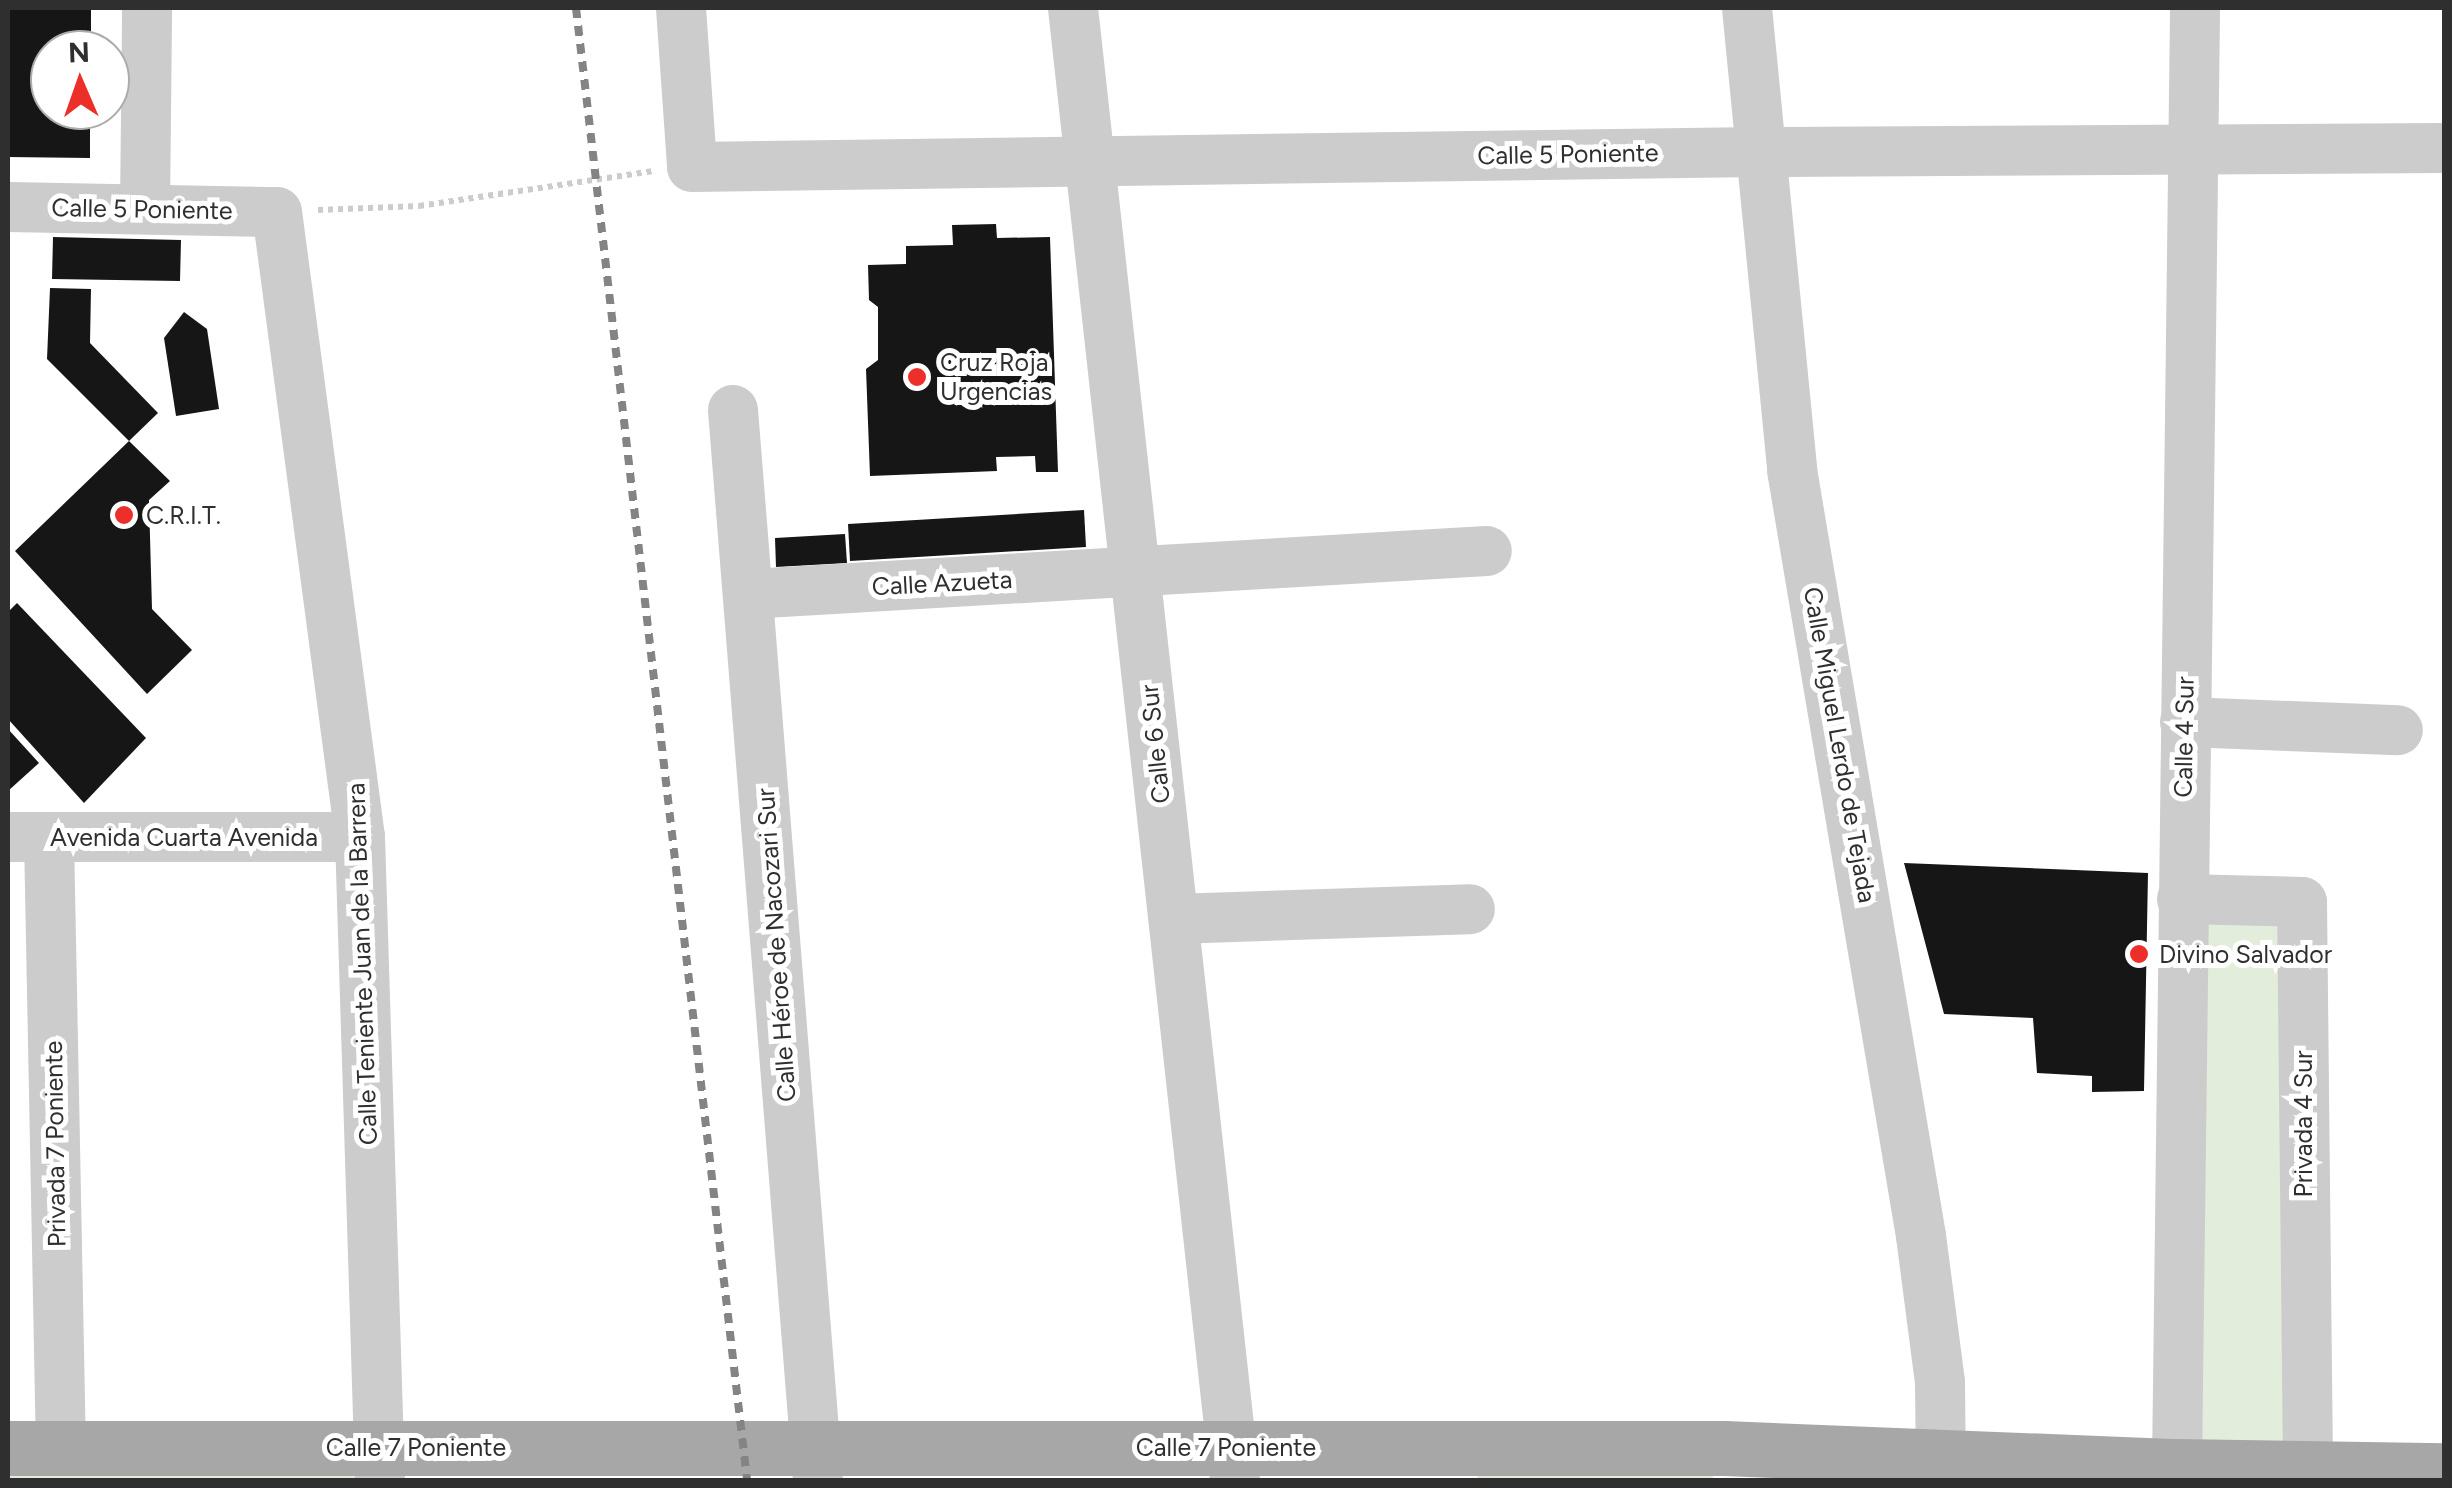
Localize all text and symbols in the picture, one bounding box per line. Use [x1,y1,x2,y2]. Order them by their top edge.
north arrow [30,30,130,130]
text: N [68,35,90,69]
street label: Calle 5 Poniente [1477,137,1659,171]
street label: Calle 5 Poniente [51,192,233,226]
place label: Cruz Roja Urgencias [940,348,1052,407]
marker: Cruz Roja Urgencias [904,364,930,390]
place label: C.R.I.T. [146,500,221,530]
marker: C.R.I.T. [111,502,137,528]
street label: Calle Azueta [871,564,1013,602]
street label: Calle Miguel Lerdo de Tejada [1797,585,1883,905]
street label: Calle 4 Sur [2168,676,2200,798]
street label: Calle 6 Sur [1134,683,1176,805]
street label: Calle Teniente Juan de la Barrera [341,782,383,1146]
street label: Calle Héroe de Nacozari Sur [750,787,802,1103]
street label: Avenida Cuarta Avenida [50,822,318,852]
place label: Divino Salvador [2159,939,2332,969]
marker: Divino Salvador [2128,943,2150,965]
street label: Privada 7 Poniente [38,1041,72,1247]
street label: Privada 4 Sur [2288,1050,2318,1198]
street label: Calle 7 Poniente [326,1432,506,1462]
street label: Calle 7 Poniente [1136,1432,1316,1462]

